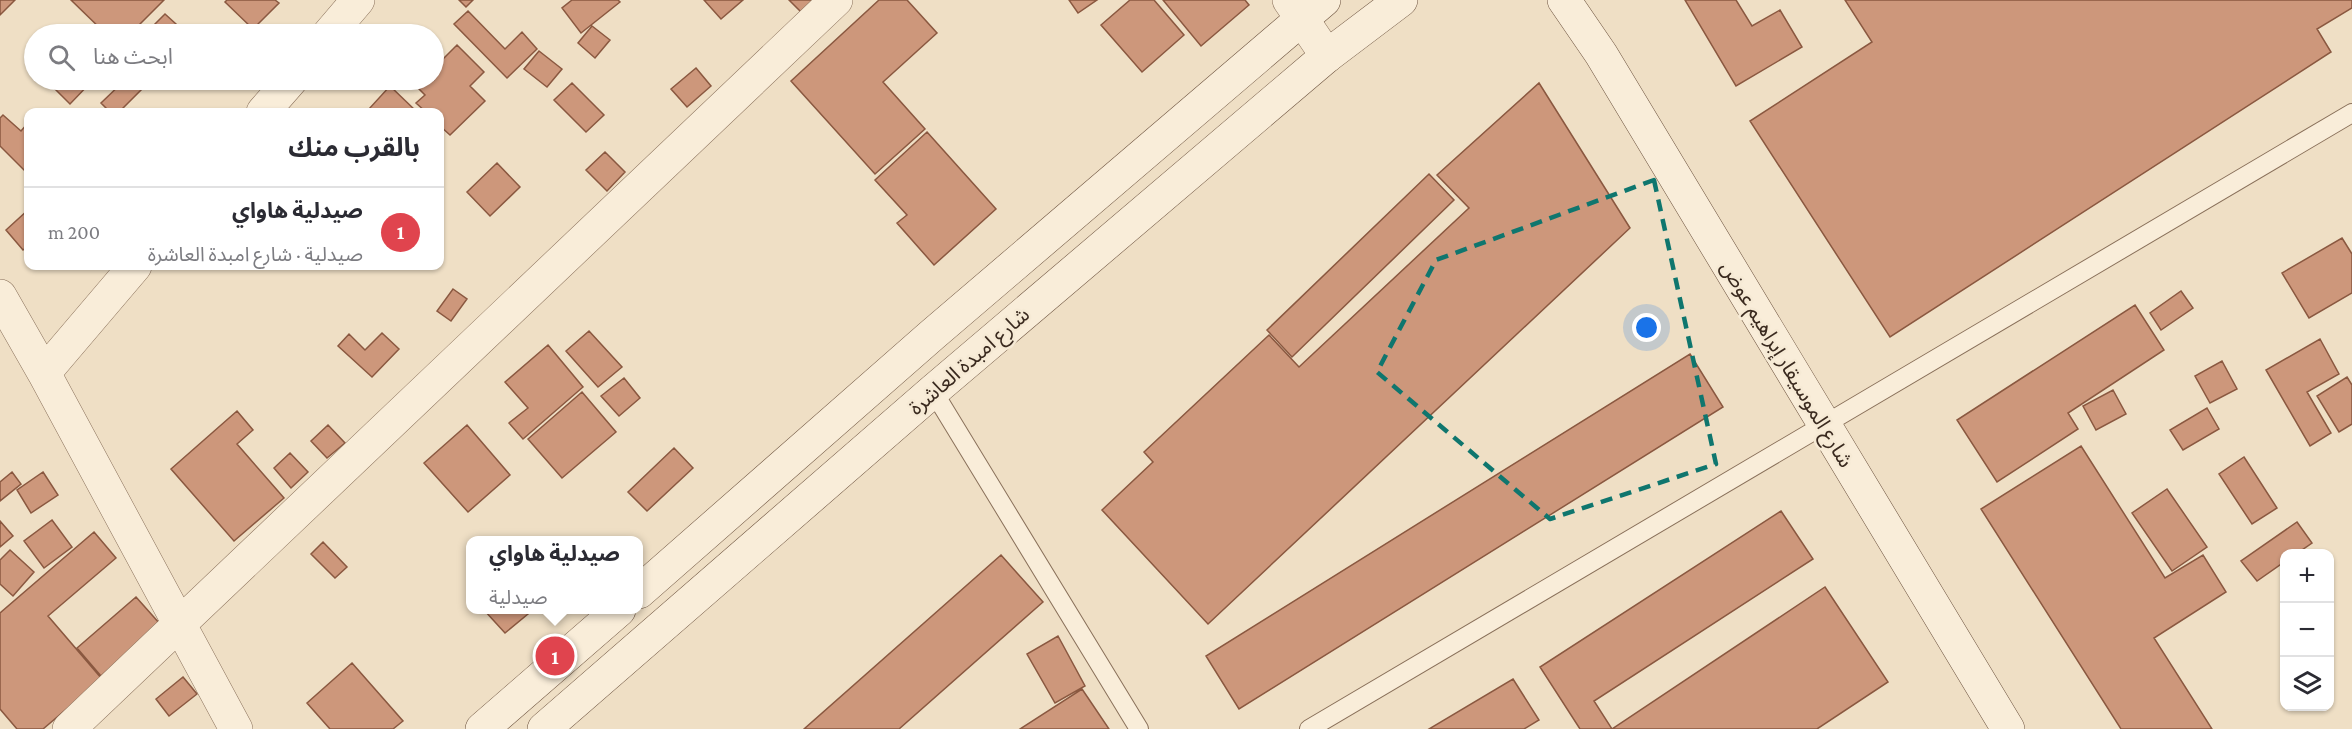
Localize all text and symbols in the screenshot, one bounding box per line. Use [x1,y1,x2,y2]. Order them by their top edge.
search box [24,24,444,90]
icon: search [45,41,78,74]
text: ابحث هنا [93,44,173,69]
text: بالقرب منك [288,133,420,162]
text: صيدلية هاواي [232,198,363,223]
text: 200 m [48,221,100,243]
text: 1 [397,221,404,243]
text: صيدلية · شارع امبدة العاشرة [148,243,363,265]
street label: شارع الموسيقار إبراهيم عوض [1713,256,1858,473]
street label: شارع امبدة العاشرة [904,302,1036,422]
your location [1632,313,1661,342]
popup [466,536,643,614]
text: صيدلية هاواي [489,541,620,566]
map controls [2280,549,2334,711]
button: + [2280,549,2334,603]
text: صيدلية [489,586,547,608]
button: − [2280,603,2334,657]
pin: 1 [536,634,574,678]
button: layers [2280,657,2334,711]

